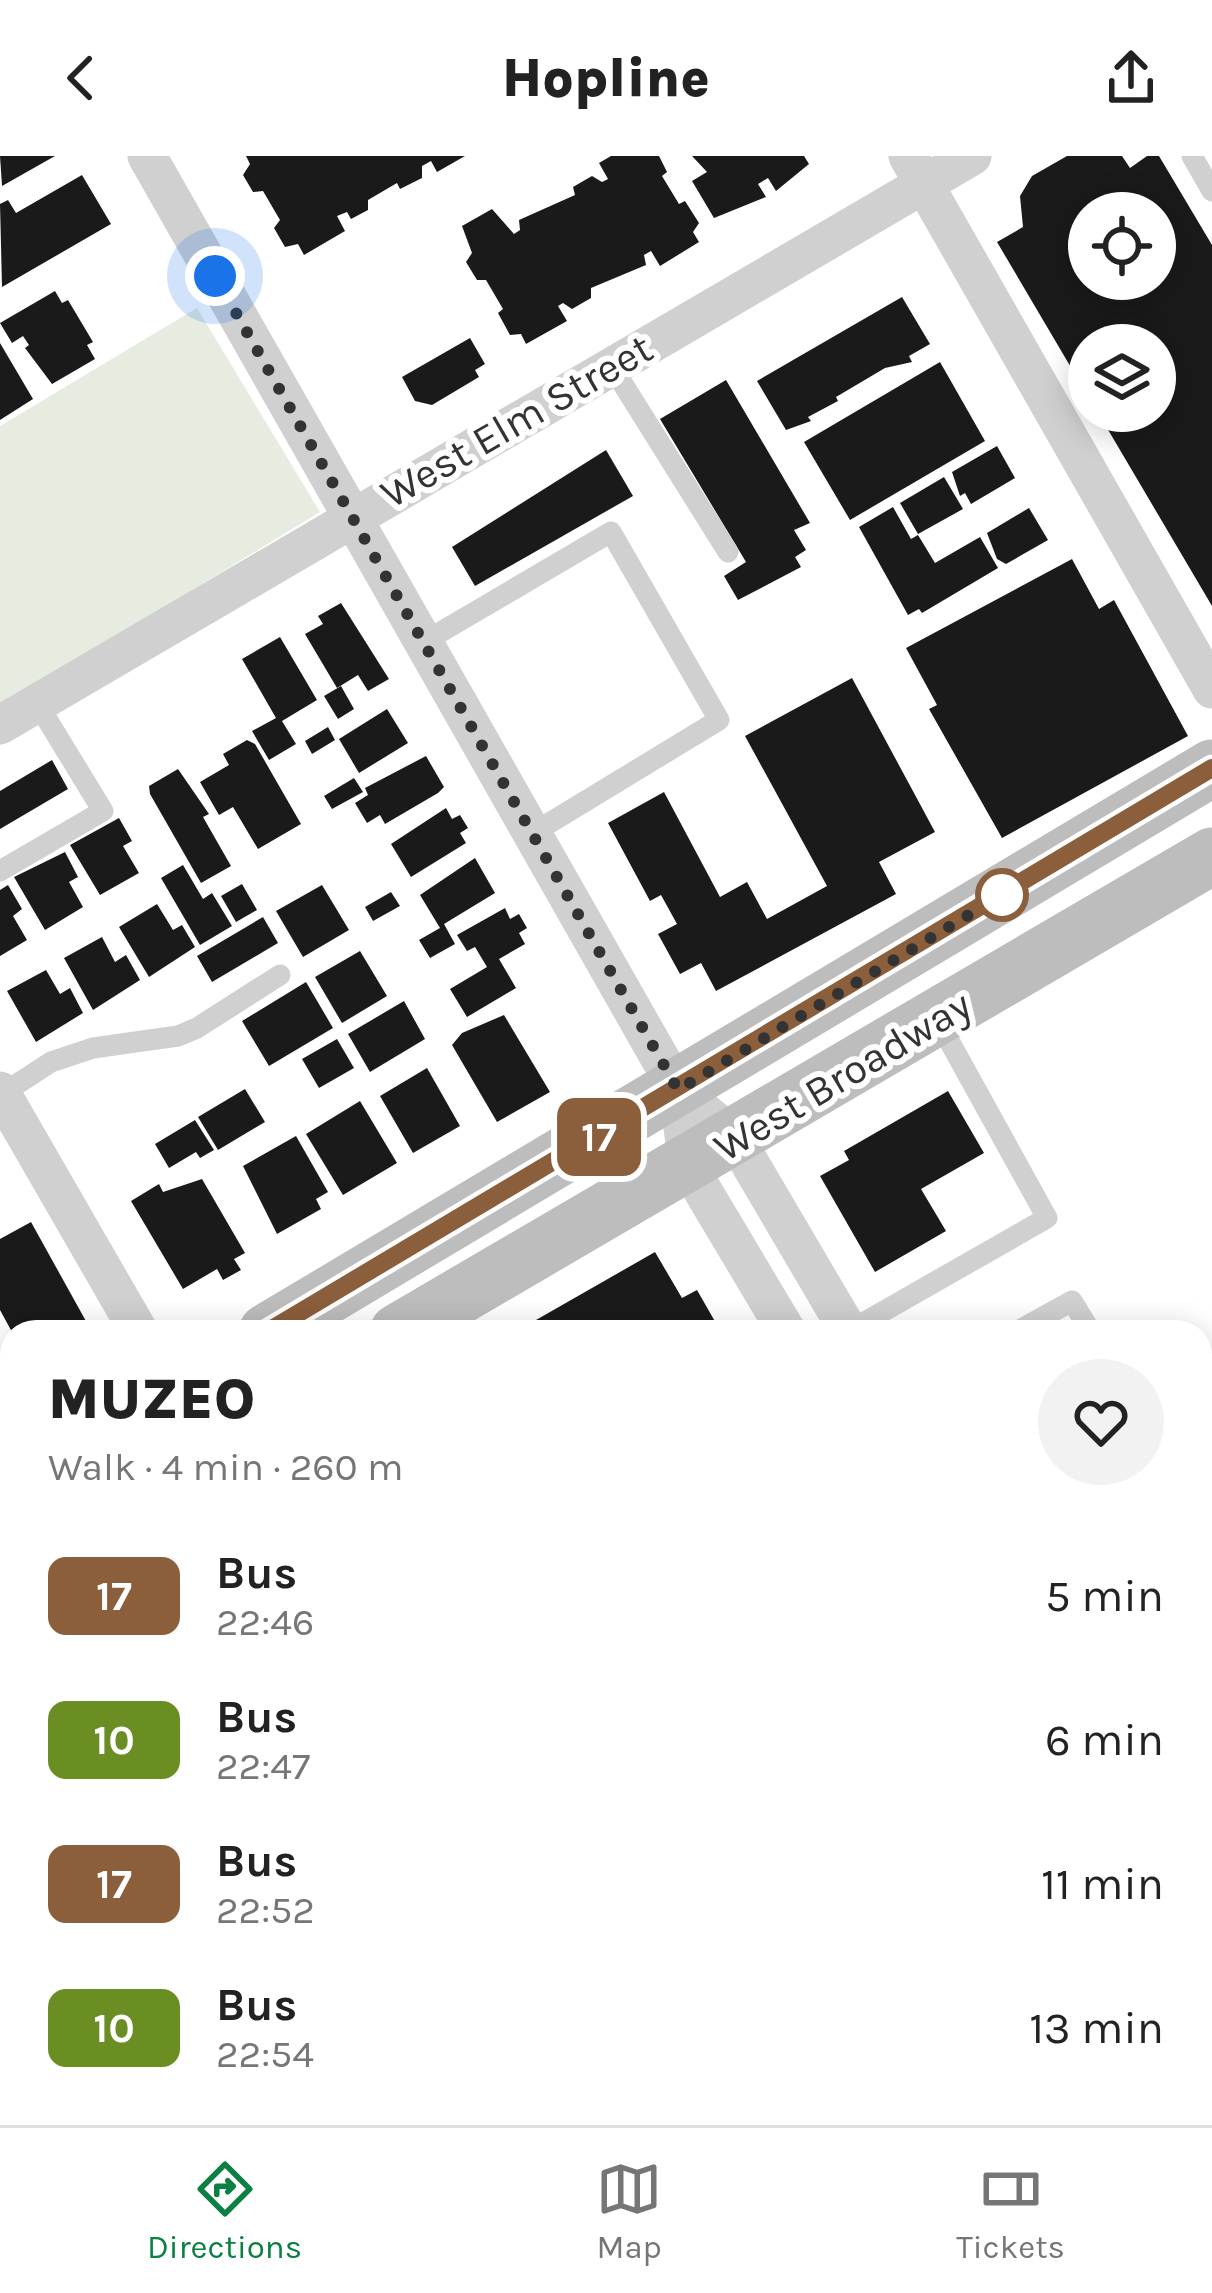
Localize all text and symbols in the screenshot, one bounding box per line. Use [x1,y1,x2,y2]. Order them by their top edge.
icon: back [48,45,114,111]
icon: share [1098,45,1164,111]
text: Hopline [502,46,710,110]
map controls [1068,192,1176,432]
button: locate [1068,192,1176,300]
your location [185,246,245,306]
street label: West Elm Street [372,323,661,519]
button: layers [1068,324,1176,432]
unlabelled marker [977,870,1027,920]
street label: West Broadway [705,979,980,1172]
line badge: 17 [545,1098,653,1176]
text: 17 [581,1112,617,1162]
button: heart [1038,1359,1164,1485]
text: MUZEO [48,1366,255,1432]
text: Walk · 4 min · 260 m [48,1444,403,1490]
text: Bus [216,1547,297,1599]
text: 5 min [1045,1570,1164,1622]
text: 17 [96,1571,132,1621]
text: 22:46 [216,1599,314,1645]
text: Bus [216,1691,297,1743]
text: 6 min [1045,1714,1164,1766]
text: 10 [93,1715,135,1765]
text: 22:47 [216,1743,310,1789]
text: Bus [216,1835,297,1887]
text: 11 min [1041,1858,1164,1910]
text: 17 [96,1859,132,1909]
text: 22:52 [216,1887,315,1933]
text: Bus [216,1979,297,2031]
text: 13 min [1029,2002,1164,2054]
text: 10 [93,2003,135,2053]
text: 22:54 [216,2031,314,2077]
tab: Directions [147,2156,302,2266]
tab: Map [596,2156,662,2266]
tab: Tickets [956,2156,1065,2266]

